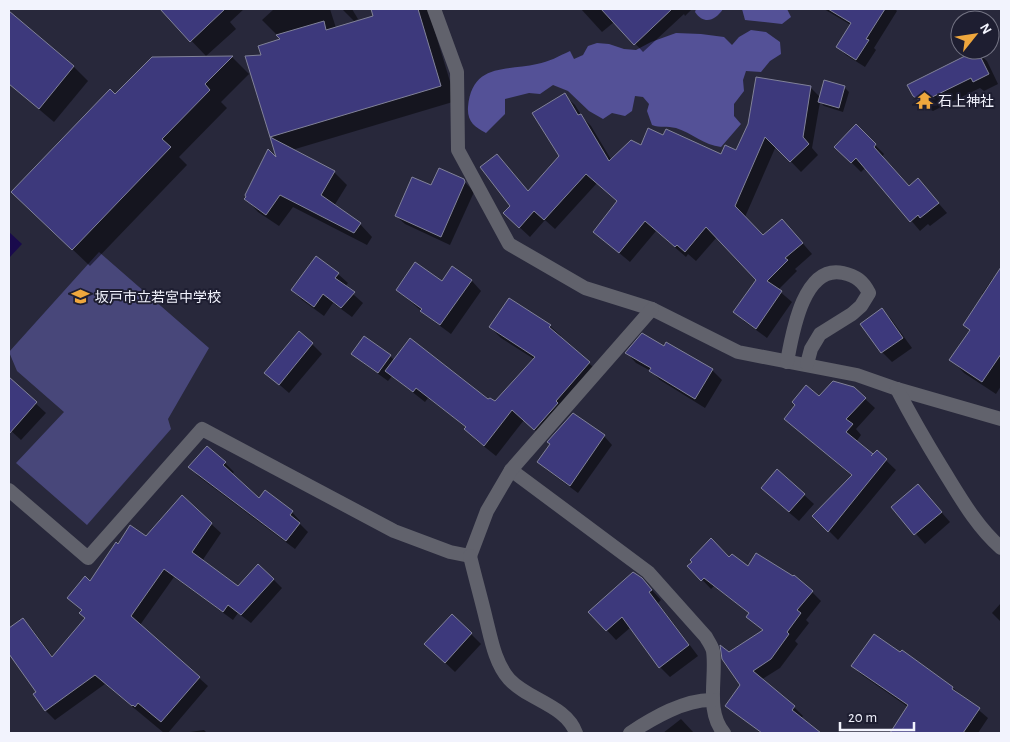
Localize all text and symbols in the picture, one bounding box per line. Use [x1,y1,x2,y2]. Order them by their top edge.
north arrow [950,10,1000,60]
text: N [977,21,994,37]
temple icon: 石上神社 [914,91,934,111]
place label: 石上神社 [938,94,994,109]
school or university icon: 坂戸市立若宮中学校 [71,287,91,307]
place label: 坂戸市立若宮中学校 [95,290,221,305]
scale bar [840,700,914,732]
text: 20 m [848,710,877,725]

